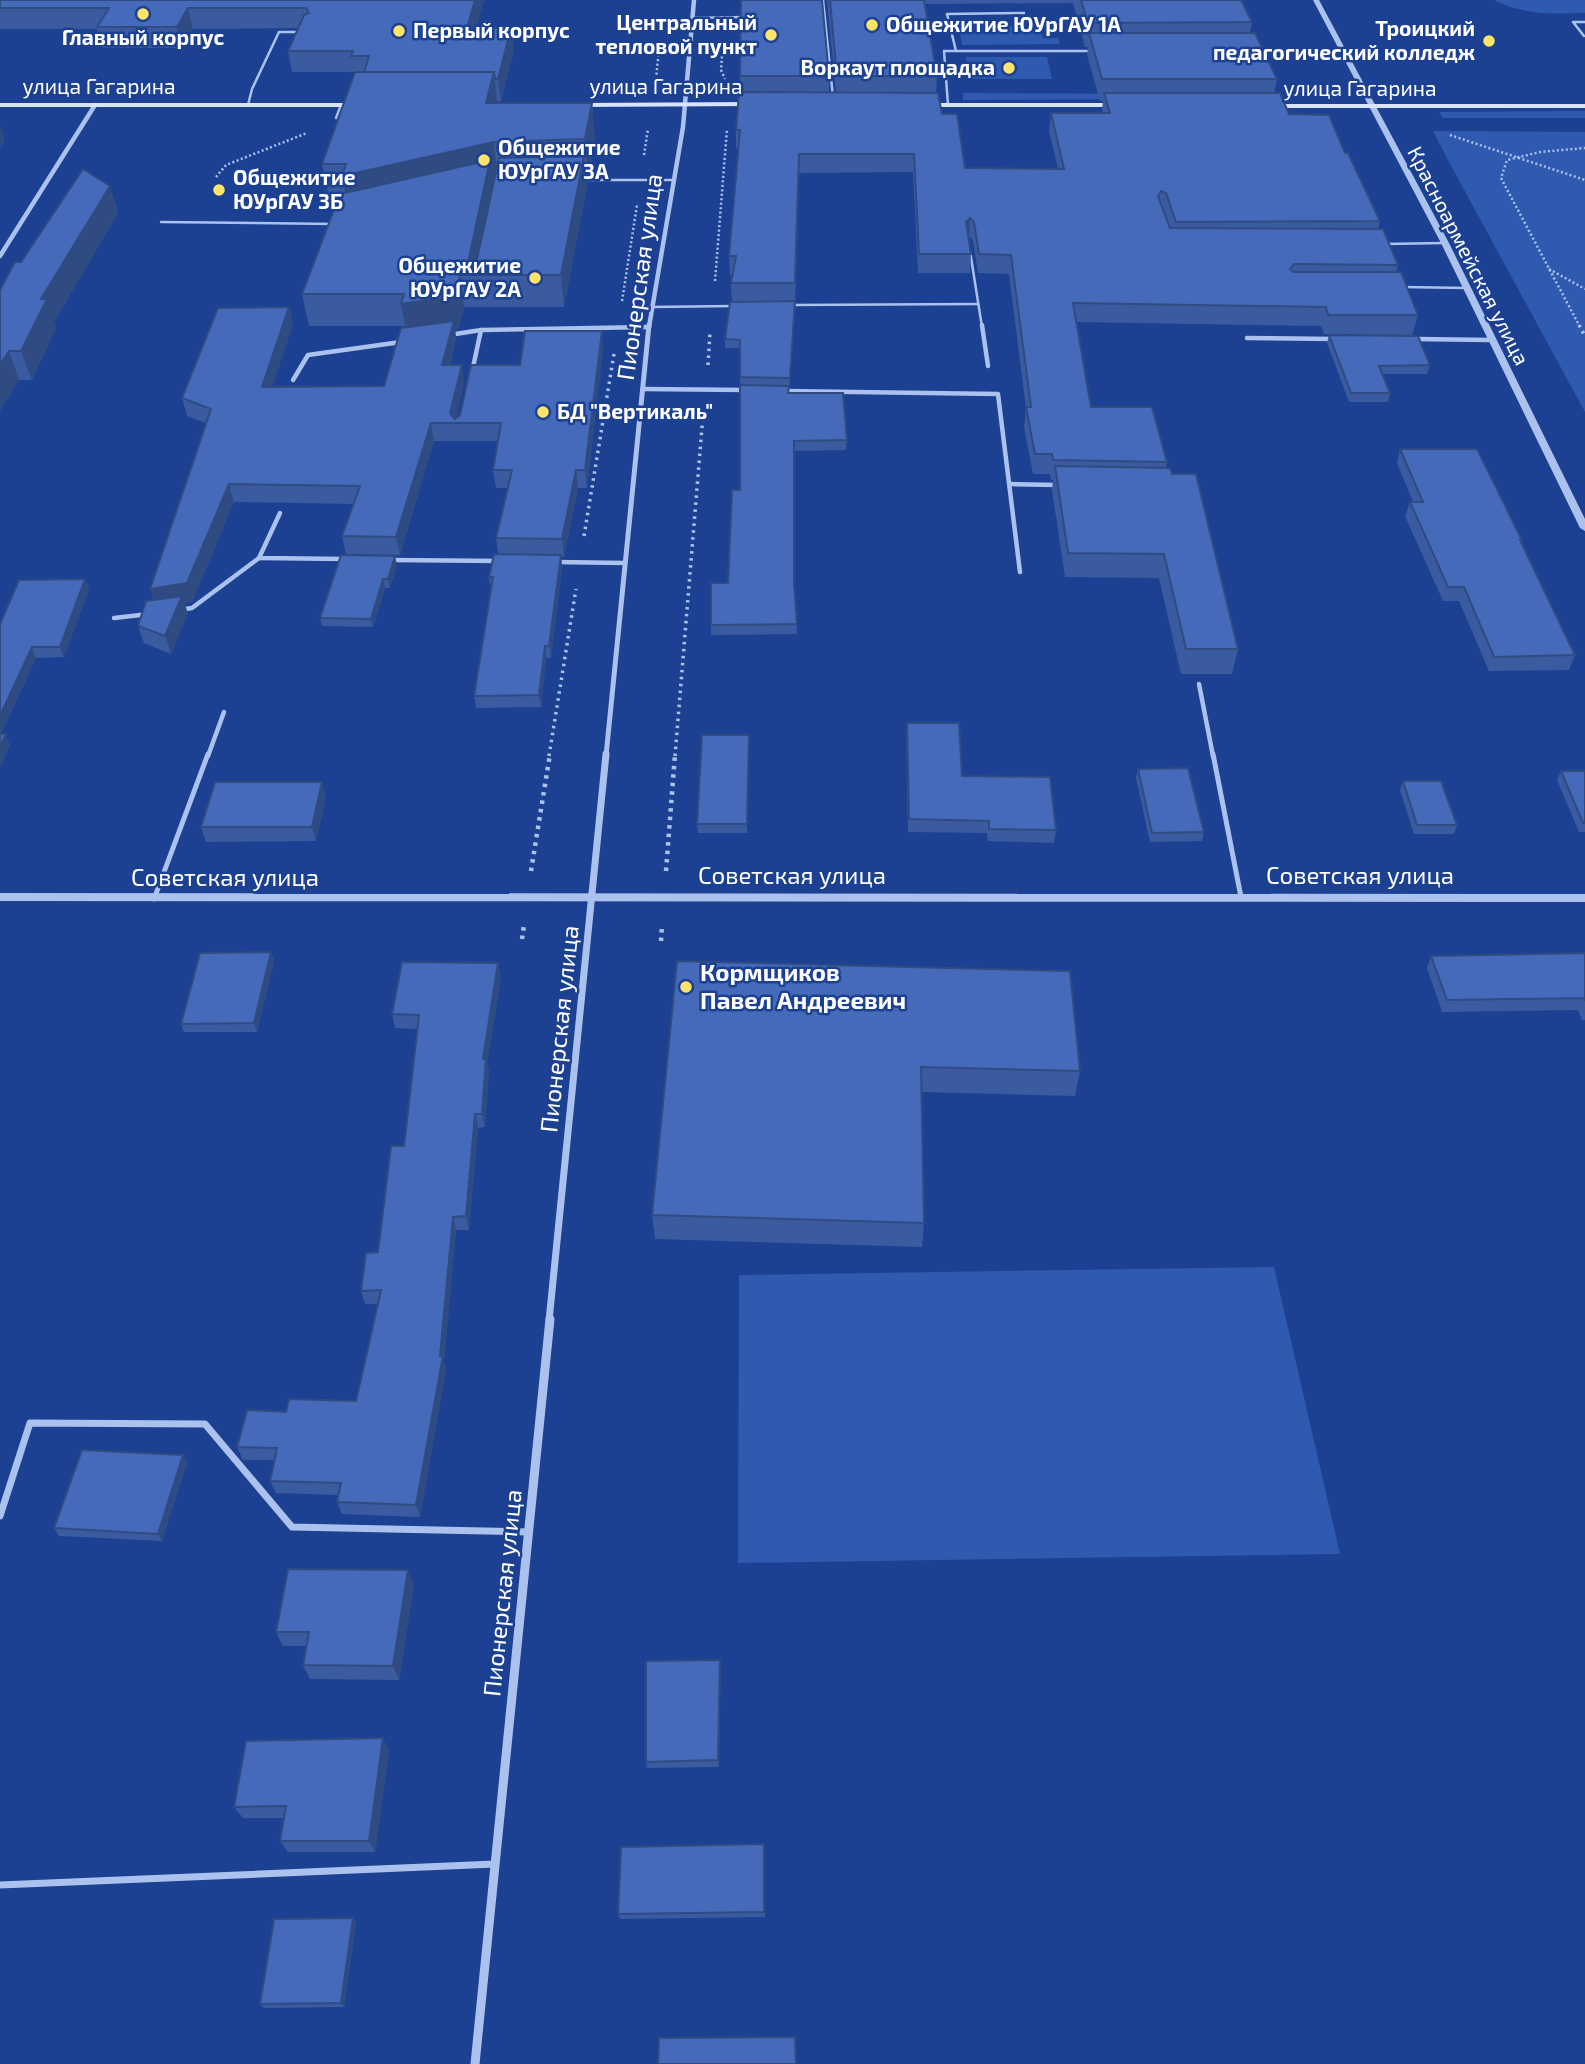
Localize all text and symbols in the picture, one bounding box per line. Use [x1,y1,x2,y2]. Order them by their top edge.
marker: Главный корпус [135,6,151,22]
place label: Центральный тепловой пункт [595,9,757,58]
place label: Общежитие ЮУрГАУ 1А [886,11,1121,36]
place label: Троицкий педагогический колледж [1213,15,1475,64]
place label: Первый корпус [413,17,570,42]
marker: Общежитие ЮУрГАУ 1А [864,17,880,33]
marker: Первый корпус [391,23,407,39]
place label: Главный корпус [62,24,224,49]
marker: Центральный тепловой пункт [763,27,779,43]
marker: Троицкий педагогический колледж [1481,33,1497,49]
place label: Воркаут площадка [800,54,995,79]
marker: Воркаут площадка [1001,60,1017,76]
street label: улица Гагарина [22,73,176,99]
street label: улица Гагарина [589,73,743,99]
street label: улица Гагарина [1283,75,1437,101]
place label: Общежитие ЮУрГАУ 3А [498,134,621,183]
street label: Красноармейская улица [1402,142,1535,369]
marker: Общежитие ЮУрГАУ 3А [476,152,492,168]
place label: Общежитие ЮУрГАУ 3Б [233,164,356,213]
street label: Пионерская улица [610,172,668,382]
marker: Общежитие ЮУрГАУ 3Б [211,182,227,198]
place label: Общежитие ЮУрГАУ 2А [398,252,521,301]
marker: Общежитие ЮУрГАУ 2А [527,270,543,286]
place label: БД "Вертикаль" [557,398,713,423]
marker: БД "Вертикаль" [535,404,551,420]
street label: Советская улица [698,860,886,890]
street label: Советская улица [1266,860,1454,890]
street label: Советская улица [131,862,319,892]
street label: Пионерская улица [533,924,585,1134]
place label: Кормщиков Павел Андреевич [700,957,906,1014]
marker: Кормщиков Павел Андреевич [678,979,694,995]
street label: Пионерская улица [476,1488,528,1698]

